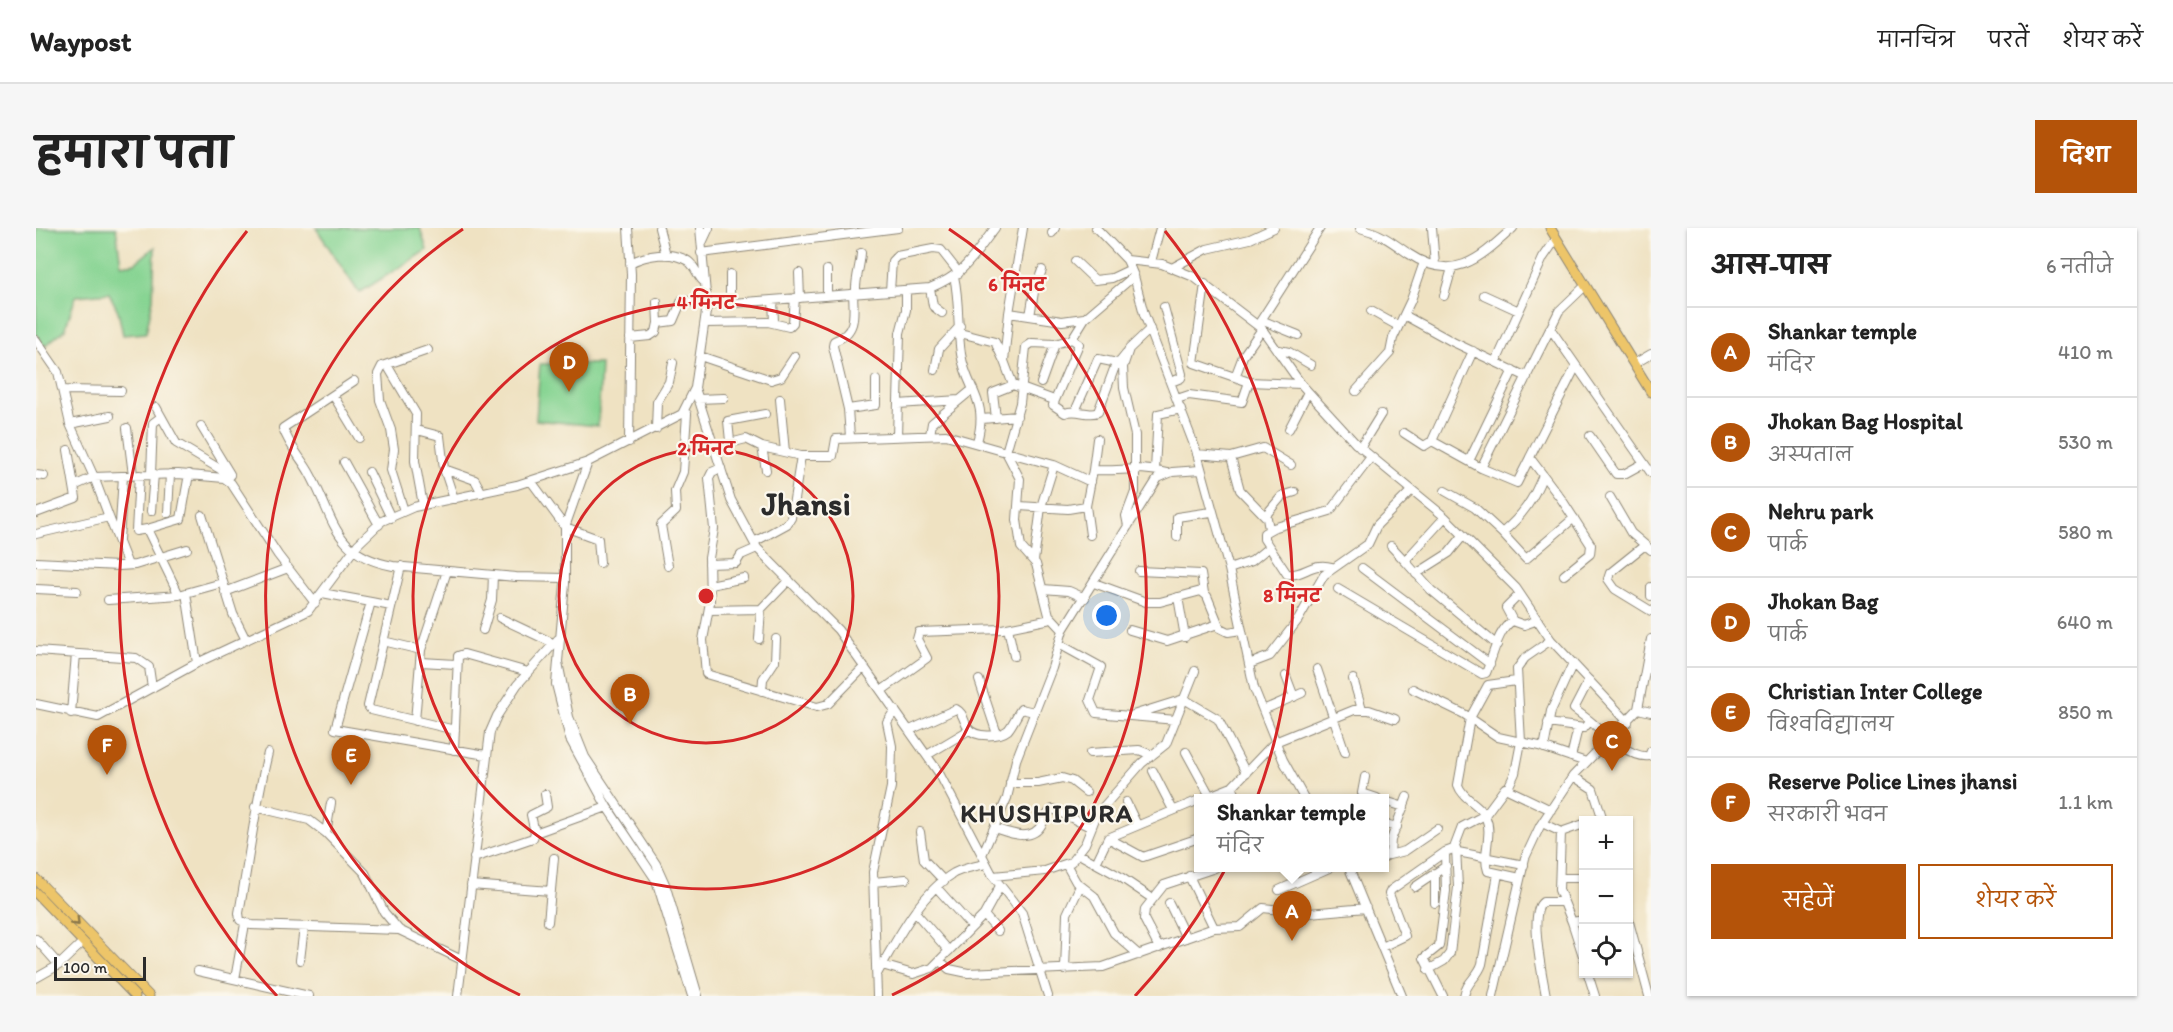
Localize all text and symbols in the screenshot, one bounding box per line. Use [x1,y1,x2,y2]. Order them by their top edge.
text: Waypost [30,24,132,58]
text: मानचित्र [1878,27,1955,52]
text: परतें [1988,27,2029,52]
text: शेयर करें [2062,27,2143,52]
button: दिशा [2035,120,2137,193]
text: हमारा पता [36,127,232,178]
text: आस-पास [1711,249,1830,281]
text: 6 नतीजे [2046,254,2113,278]
text: 6 मिनट [988,270,1048,296]
text: 4 मिनट [677,288,737,314]
text: Shankar temple [1768,318,1917,345]
text: A [1724,340,1737,364]
text: 410 m [2058,340,2113,364]
pin: D [550,342,588,392]
text: मंदिर [1768,352,1814,376]
text: Jhokan Bag Hospital [1768,408,1963,435]
text: B [1724,430,1737,454]
text: 530 m [2058,430,2113,454]
text: 2 मिनट [677,434,737,460]
text: अस्पताल [1768,442,1853,466]
district label: Jhansi [760,485,851,523]
text: Nehru park [1768,498,1873,525]
text: C [1724,520,1737,544]
text: 580 m [2058,520,2113,544]
text: पार्क [1768,532,1807,556]
text: 8 मिनट [1263,581,1323,607]
centre of rings [696,586,716,606]
text: Jhokan Bag [1768,588,1878,615]
your location [1092,601,1121,630]
text: D [1724,610,1737,634]
text: 640 m [2057,610,2113,634]
text: पार्क [1768,622,1807,646]
pin: B [610,674,650,724]
text: Christian Inter College [1768,678,1983,705]
text: E [1725,700,1736,724]
text: 850 m [2058,700,2113,724]
text: विश्वविद्यालय [1768,712,1894,736]
pin: C [1592,722,1632,771]
pin: F [88,726,126,775]
pin: E [332,736,370,785]
text: Reserve Police Lines jhansi [1768,768,2017,795]
text: F [1725,790,1736,814]
text: 1.1 km [2059,790,2113,814]
popup [1194,794,1389,872]
district label: KHUSHIPURA [960,797,1134,829]
text: Shankar temple [1217,799,1366,826]
text: सरकारी भवन [1768,802,1887,826]
map controls [1579,816,1633,978]
button: + [1579,816,1633,870]
text: मंदिर [1217,833,1263,857]
button: सहेजें [1711,864,1906,939]
button: शेयर करें [1918,864,2113,939]
button: − [1579,870,1633,924]
pin: A [1272,892,1312,941]
one-way arrow [68,915,79,926]
button: locate [1579,924,1633,978]
scale bar [54,954,146,982]
text: 100 m [63,958,107,977]

